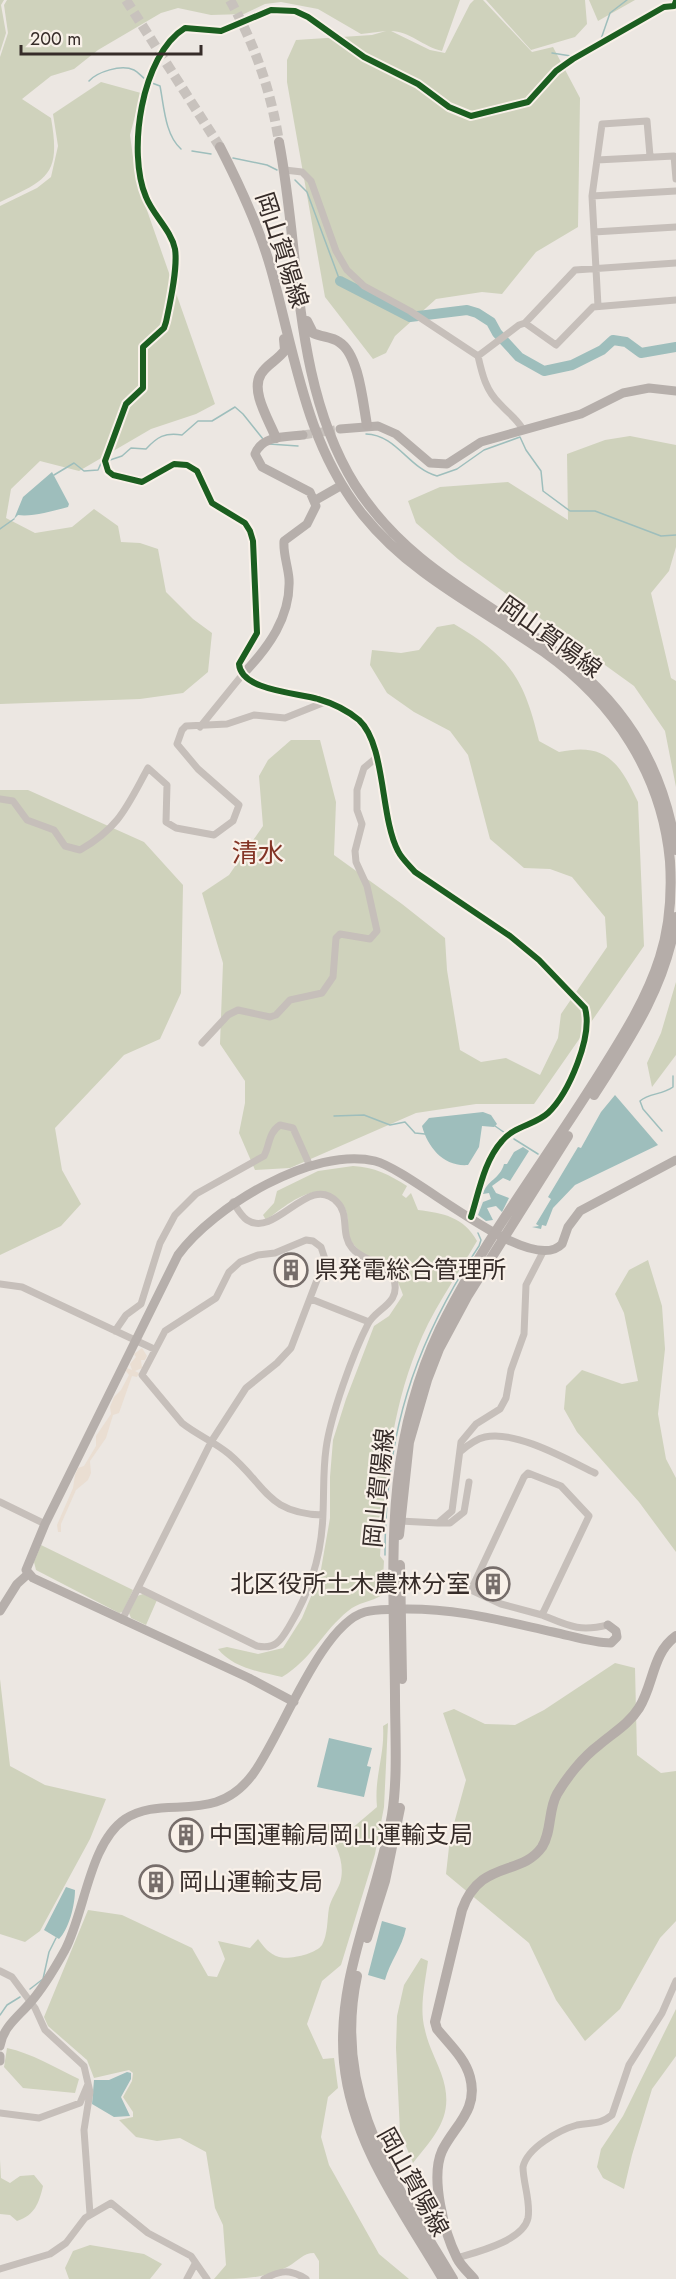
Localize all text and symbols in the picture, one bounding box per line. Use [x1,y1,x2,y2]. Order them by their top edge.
scale bar [21,18,201,56]
text: 200 m [30,26,81,52]
street label: 岡山賀陽線 [247,187,318,312]
street label: 岡山賀陽線 [491,587,609,686]
district label: 清水 [232,834,284,872]
building icon: 県発電総合管理所 [273,1252,309,1288]
place label: 県発電総合管理所 [314,1252,506,1287]
street label: 岡山賀陽線 [355,1426,402,1549]
place label: 北区役所土木農林分室 [230,1566,470,1601]
building icon: 北区役所土木農林分室 [475,1566,511,1602]
building icon: 中国運輸局岡山運輸支局 [168,1817,204,1853]
place label: 中国運輸局岡山運輸支局 [209,1817,473,1852]
building icon: 岡山運輸支局 [138,1864,174,1900]
place label: 岡山運輸支局 [179,1864,323,1899]
street label: 岡山賀陽線 [369,2121,458,2243]

